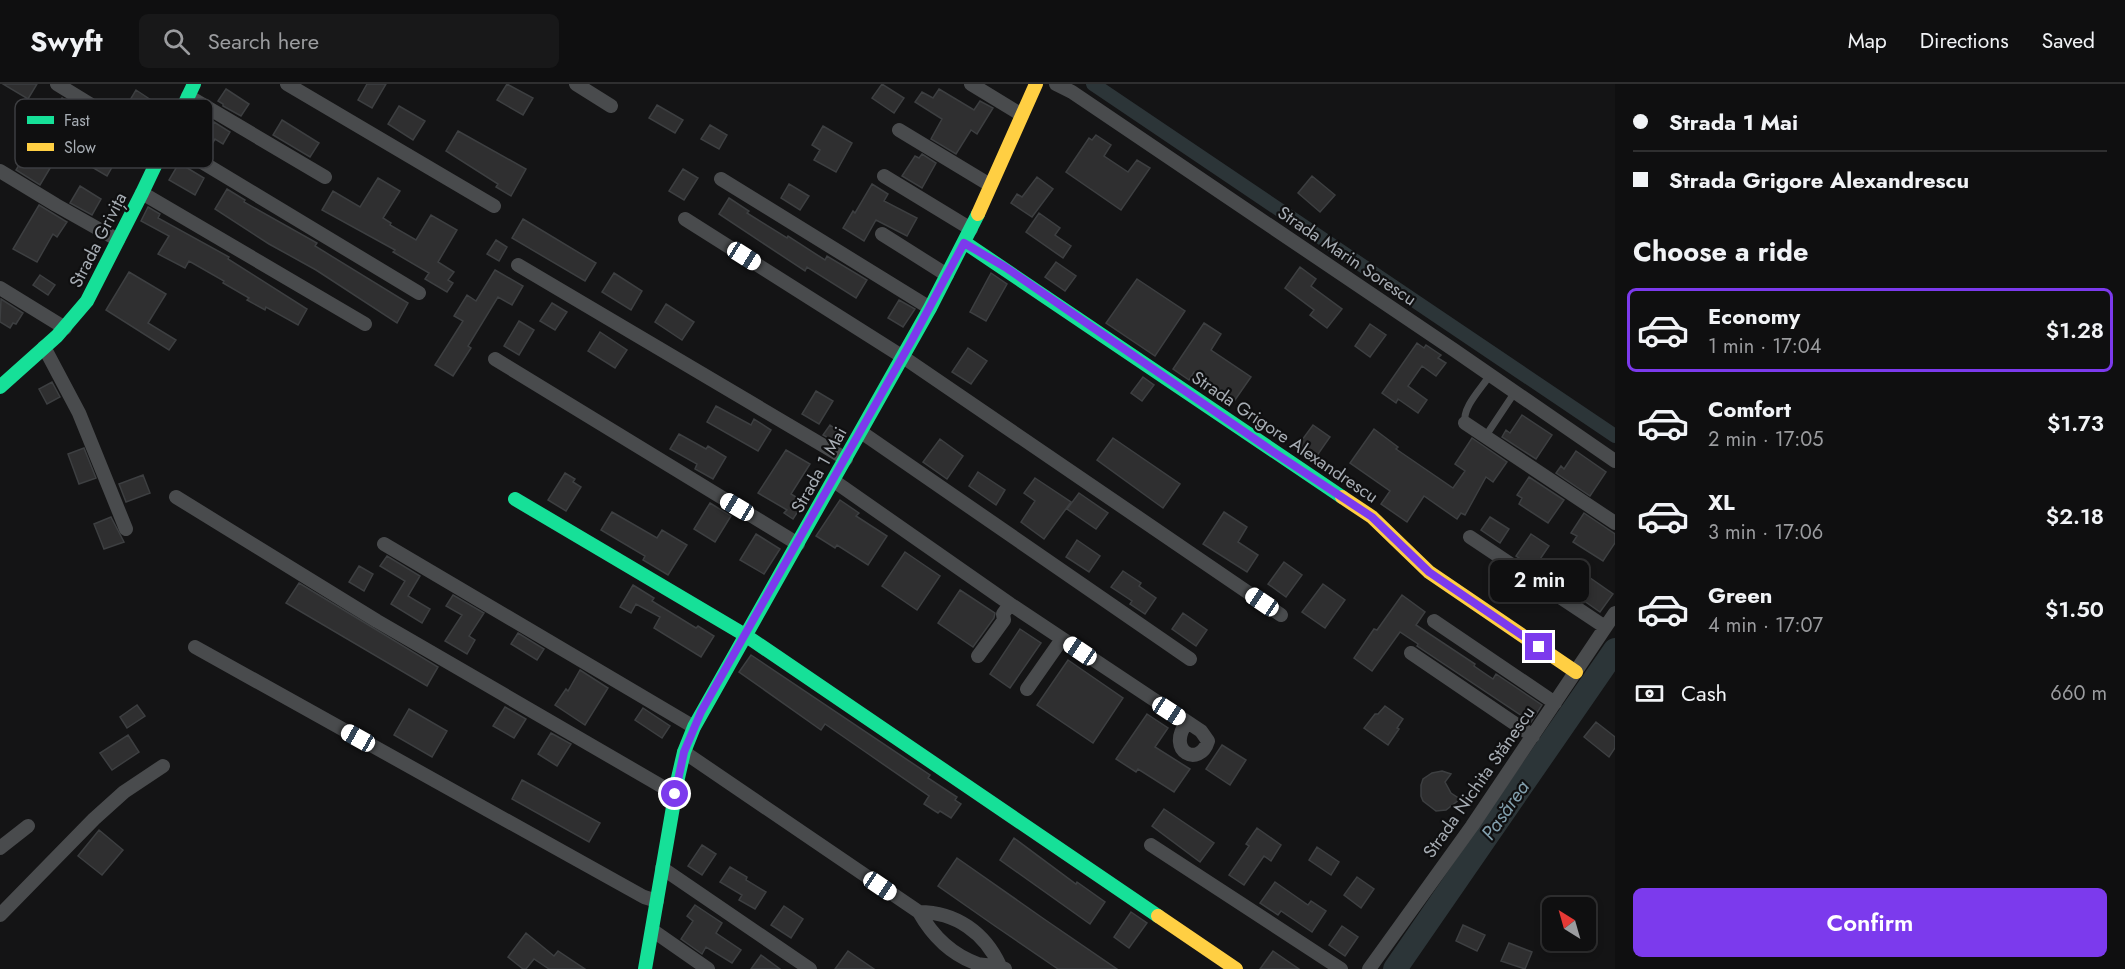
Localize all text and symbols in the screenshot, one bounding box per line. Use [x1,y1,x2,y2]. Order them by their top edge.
search box [139,14,559,68]
text: Swyft [30,21,103,62]
icon: search [160,25,193,58]
text: Search here [208,25,319,57]
text: Map [1848,26,1887,56]
text: Directions [1920,26,2009,56]
text: Saved [2042,26,2095,56]
legend [15,99,213,168]
text: Strada 1 Mai [1669,106,1798,138]
text: Fast [64,109,90,132]
text: Slow [64,136,96,159]
text: Strada Grigore Alexandrescu [1669,164,1969,196]
street label: Strada Grivița [63,188,133,292]
street label: Strada Marin Sorescu [1272,200,1422,312]
text: Choose a ride [1633,232,1808,271]
car [724,239,764,273]
text: Economy [1708,300,1800,332]
icon: car [1636,303,1690,357]
text: $1.28 [2046,314,2104,346]
text: 1 min · 17:04 [1708,332,1821,361]
street label: Strada Grigore Alexandrescu [1186,365,1384,509]
text: Comfort [1708,393,1791,425]
icon: car [1636,396,1690,450]
text: $1.73 [2047,407,2104,439]
street label: Strada 1 Mai [785,422,853,518]
text: 2 min · 17:05 [1708,425,1823,454]
text: XL [1708,486,1735,518]
icon: car [1636,489,1690,543]
car [717,490,757,524]
text: $2.18 [2046,500,2104,532]
text: 3 min · 17:06 [1708,518,1823,547]
callout: 2 min [1490,560,1588,602]
text: 2 min [1514,566,1565,595]
text: Green [1708,579,1772,611]
icon: car [1636,582,1690,636]
car [1242,584,1282,620]
text: $1.50 [2045,593,2104,625]
text: 4 min · 17:07 [1708,611,1823,640]
car [1060,633,1100,669]
route end [1525,633,1552,660]
icon: cash [1633,677,1666,710]
text: Cash [1681,677,1727,709]
text: 660 m [2050,679,2107,708]
car [1149,694,1189,728]
street label: Strada Nichita Stănescu [1417,701,1541,863]
car [338,721,378,755]
water label: Pasărea [1474,774,1537,846]
route start [661,780,688,807]
car [860,868,900,904]
button: Confirm [1633,888,2107,957]
north arrow [1542,897,1596,951]
map controls [1542,897,1596,951]

